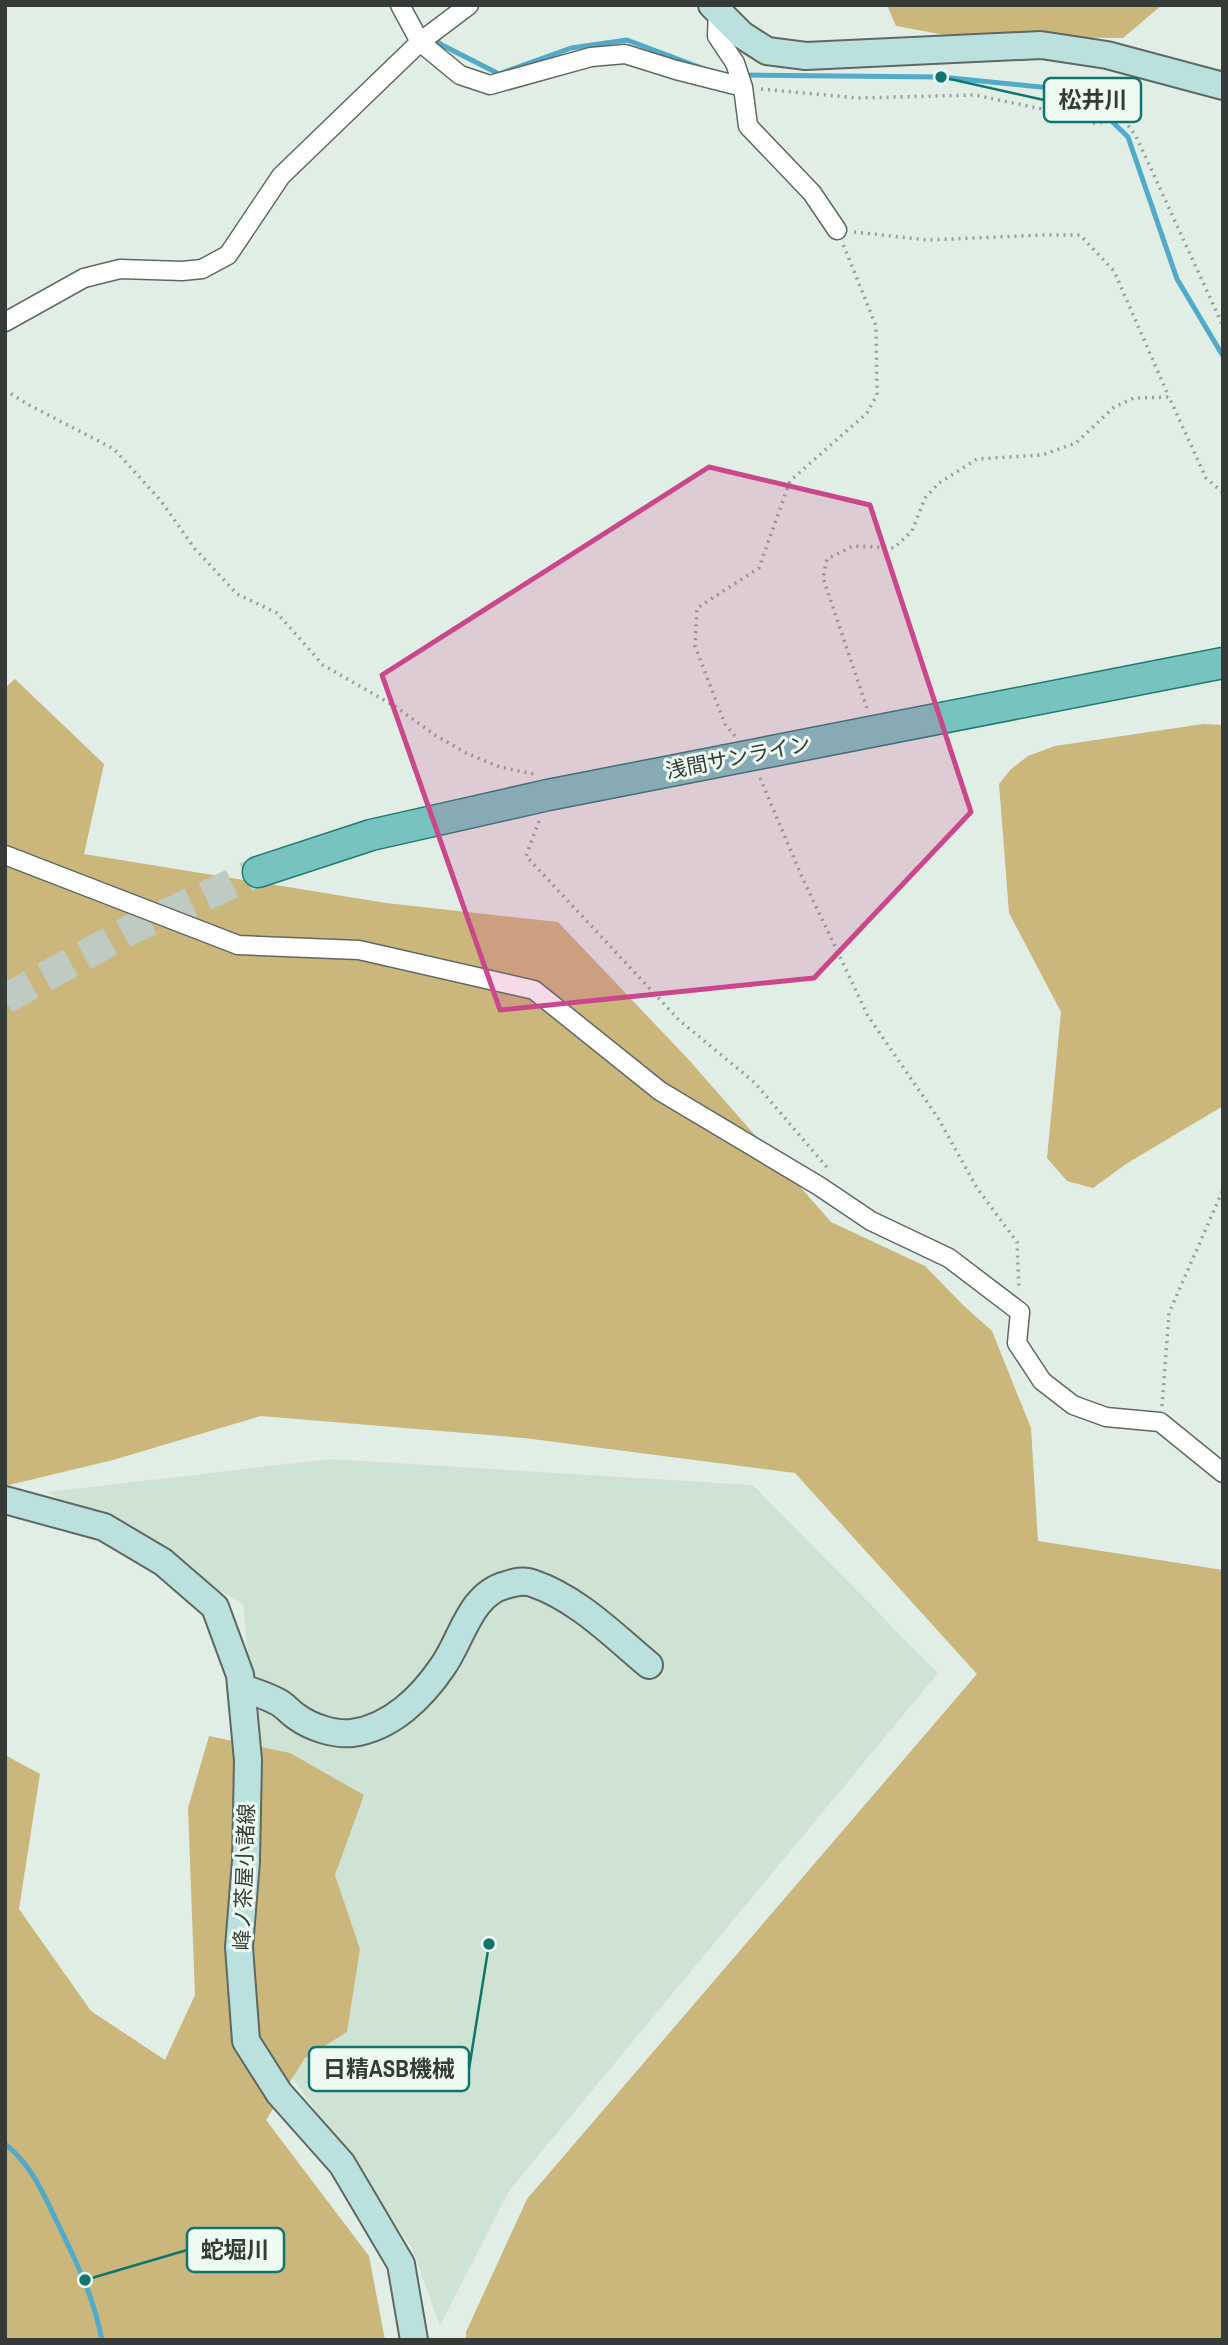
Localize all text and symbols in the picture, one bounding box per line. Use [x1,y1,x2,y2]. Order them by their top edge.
callout: 松井川 [1044,78,1141,122]
text: 松井川 [1059,84,1128,115]
street label: 浅間サンライン [663,729,813,785]
street label: 峰ノ茶屋小諸線 [227,1803,261,1951]
callout: 日精ASB機械 [309,2047,469,2091]
text: 日精ASB機械 [323,2053,455,2084]
callout: 蛇堀川 [187,2228,284,2272]
text: 蛇堀川 [201,2234,270,2265]

